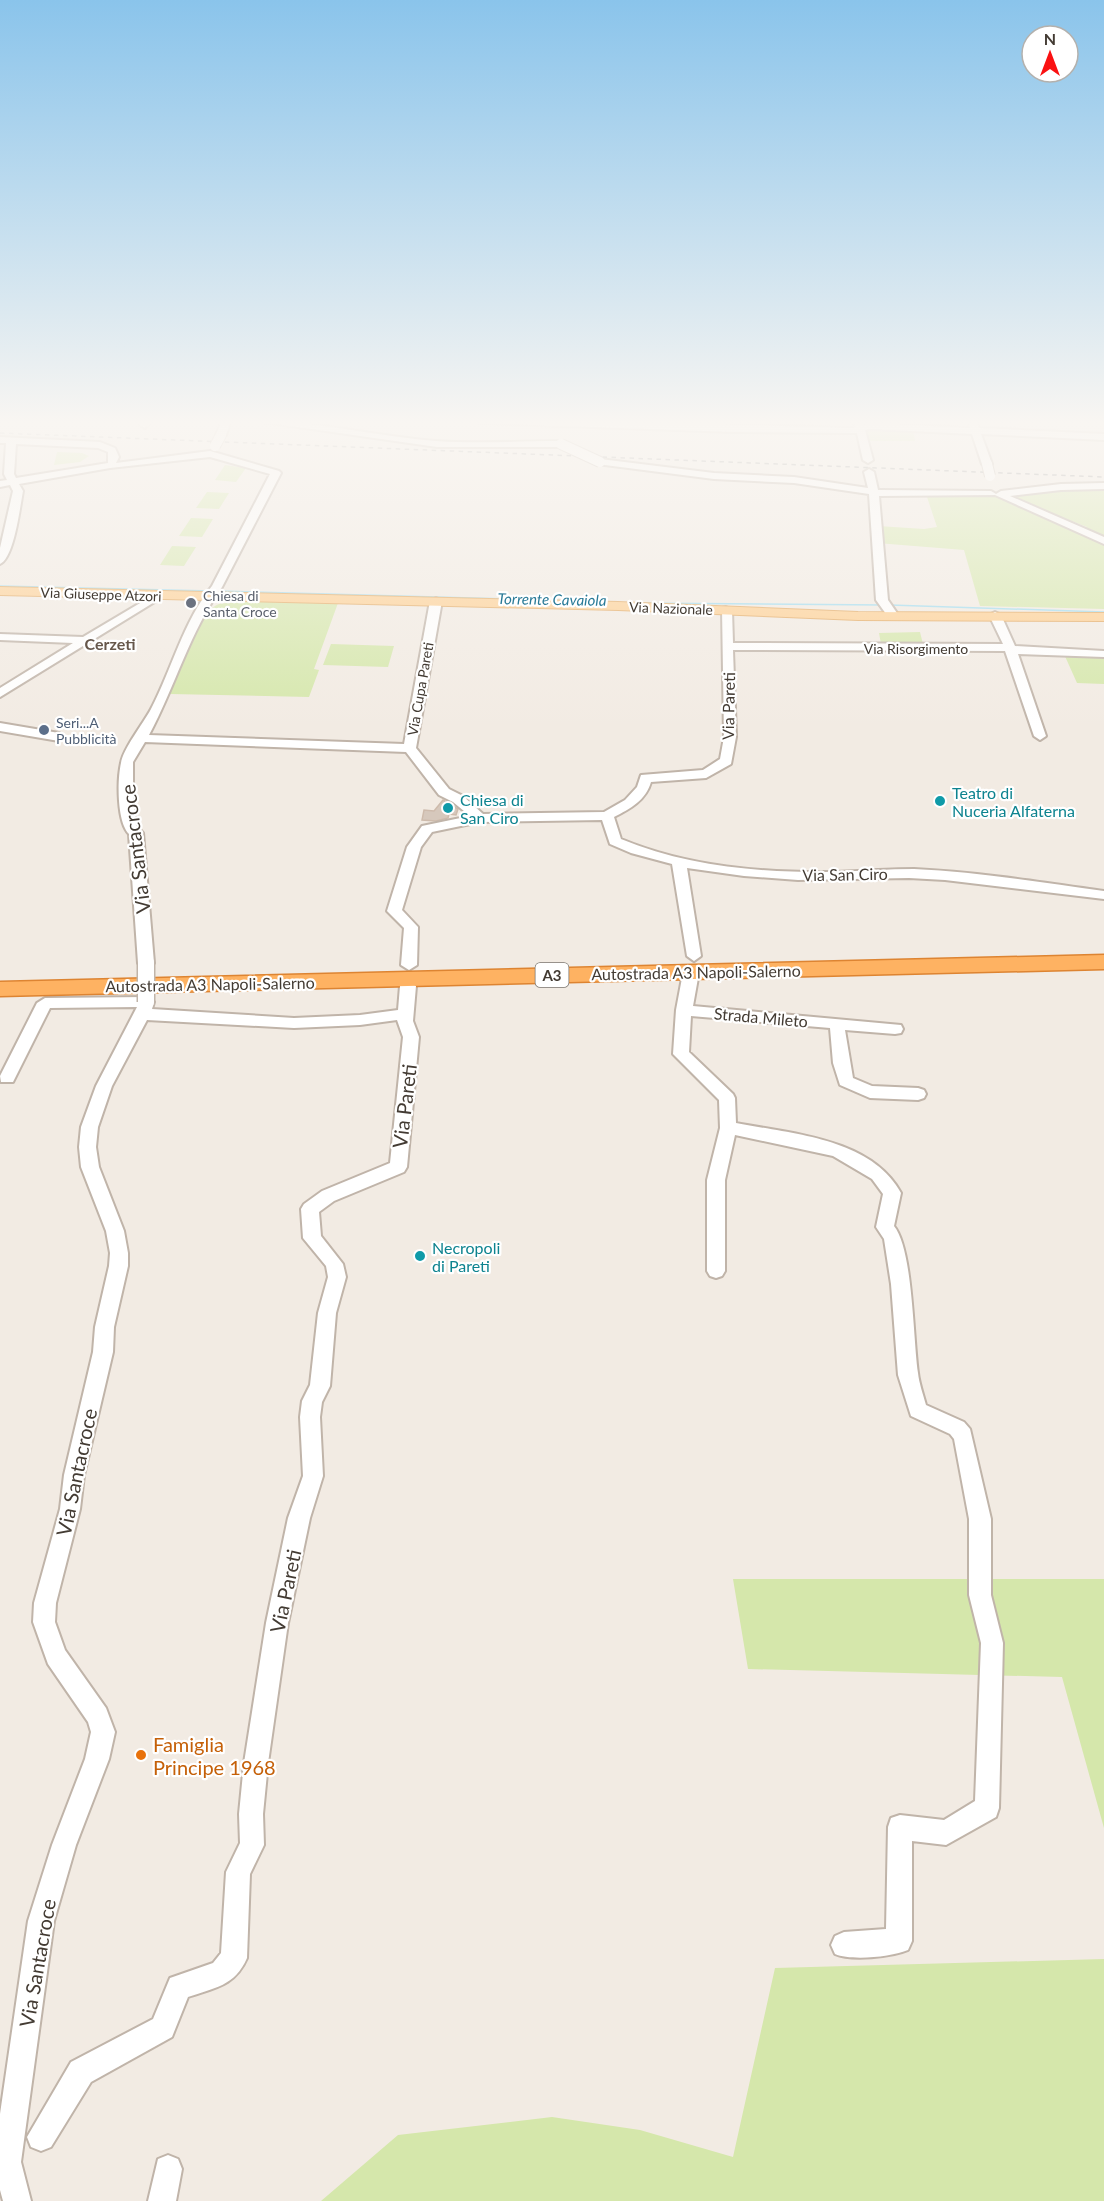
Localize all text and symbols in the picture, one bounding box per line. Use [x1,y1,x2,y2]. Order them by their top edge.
north arrow [1020,24,1080,84]
text: N [1044,29,1056,48]
street label: Via Giuseppe Atzori [40,583,162,605]
place label: Chiesa di Santa Croce [203,587,277,620]
water label: Torrente Cavaiola [497,589,607,609]
marker: Chiesa di Santa Croce [184,596,198,610]
street label: Via Nazionale [629,598,713,618]
district label: Cerzeti [85,634,135,653]
street label: Via Risorgimento [864,640,968,657]
street label: Via Cupa Pareti [403,641,437,737]
street label: Via Pareti [718,672,738,740]
place label: Seri...A Pubblicità [56,714,117,747]
marker: Seri...A Pubblicità [37,723,51,737]
street label: Via Santacroce [115,783,155,915]
place label: Teatro di Nuceria Alfaterna [952,783,1075,820]
place label: Chiesa di San Ciro [460,790,524,827]
marker: Teatro di Nuceria Alfaterna [933,794,947,808]
marker: Chiesa di San Ciro [441,801,455,815]
street label: Via San Ciro [802,864,888,884]
street label: Autostrada A3 Napoli-Salerno [591,961,801,983]
road number: A3 [536,963,568,987]
street label: Autostrada A3 Napoli-Salerno [105,973,315,995]
street label: Strada Mileto [713,1003,809,1031]
street label: Via Pareti [387,1062,421,1150]
place label: Necropoli di Pareti [432,1238,500,1275]
marker: Necropoli di Pareti [413,1249,427,1263]
street label: Via Santacroce [51,1406,101,1538]
street label: Via Pareti [264,1547,306,1635]
place label: Famiglia Principe 1968 [153,1732,276,1779]
marker: Famiglia Principe 1968 [134,1748,148,1762]
street label: Via Santacroce [14,1897,60,2029]

